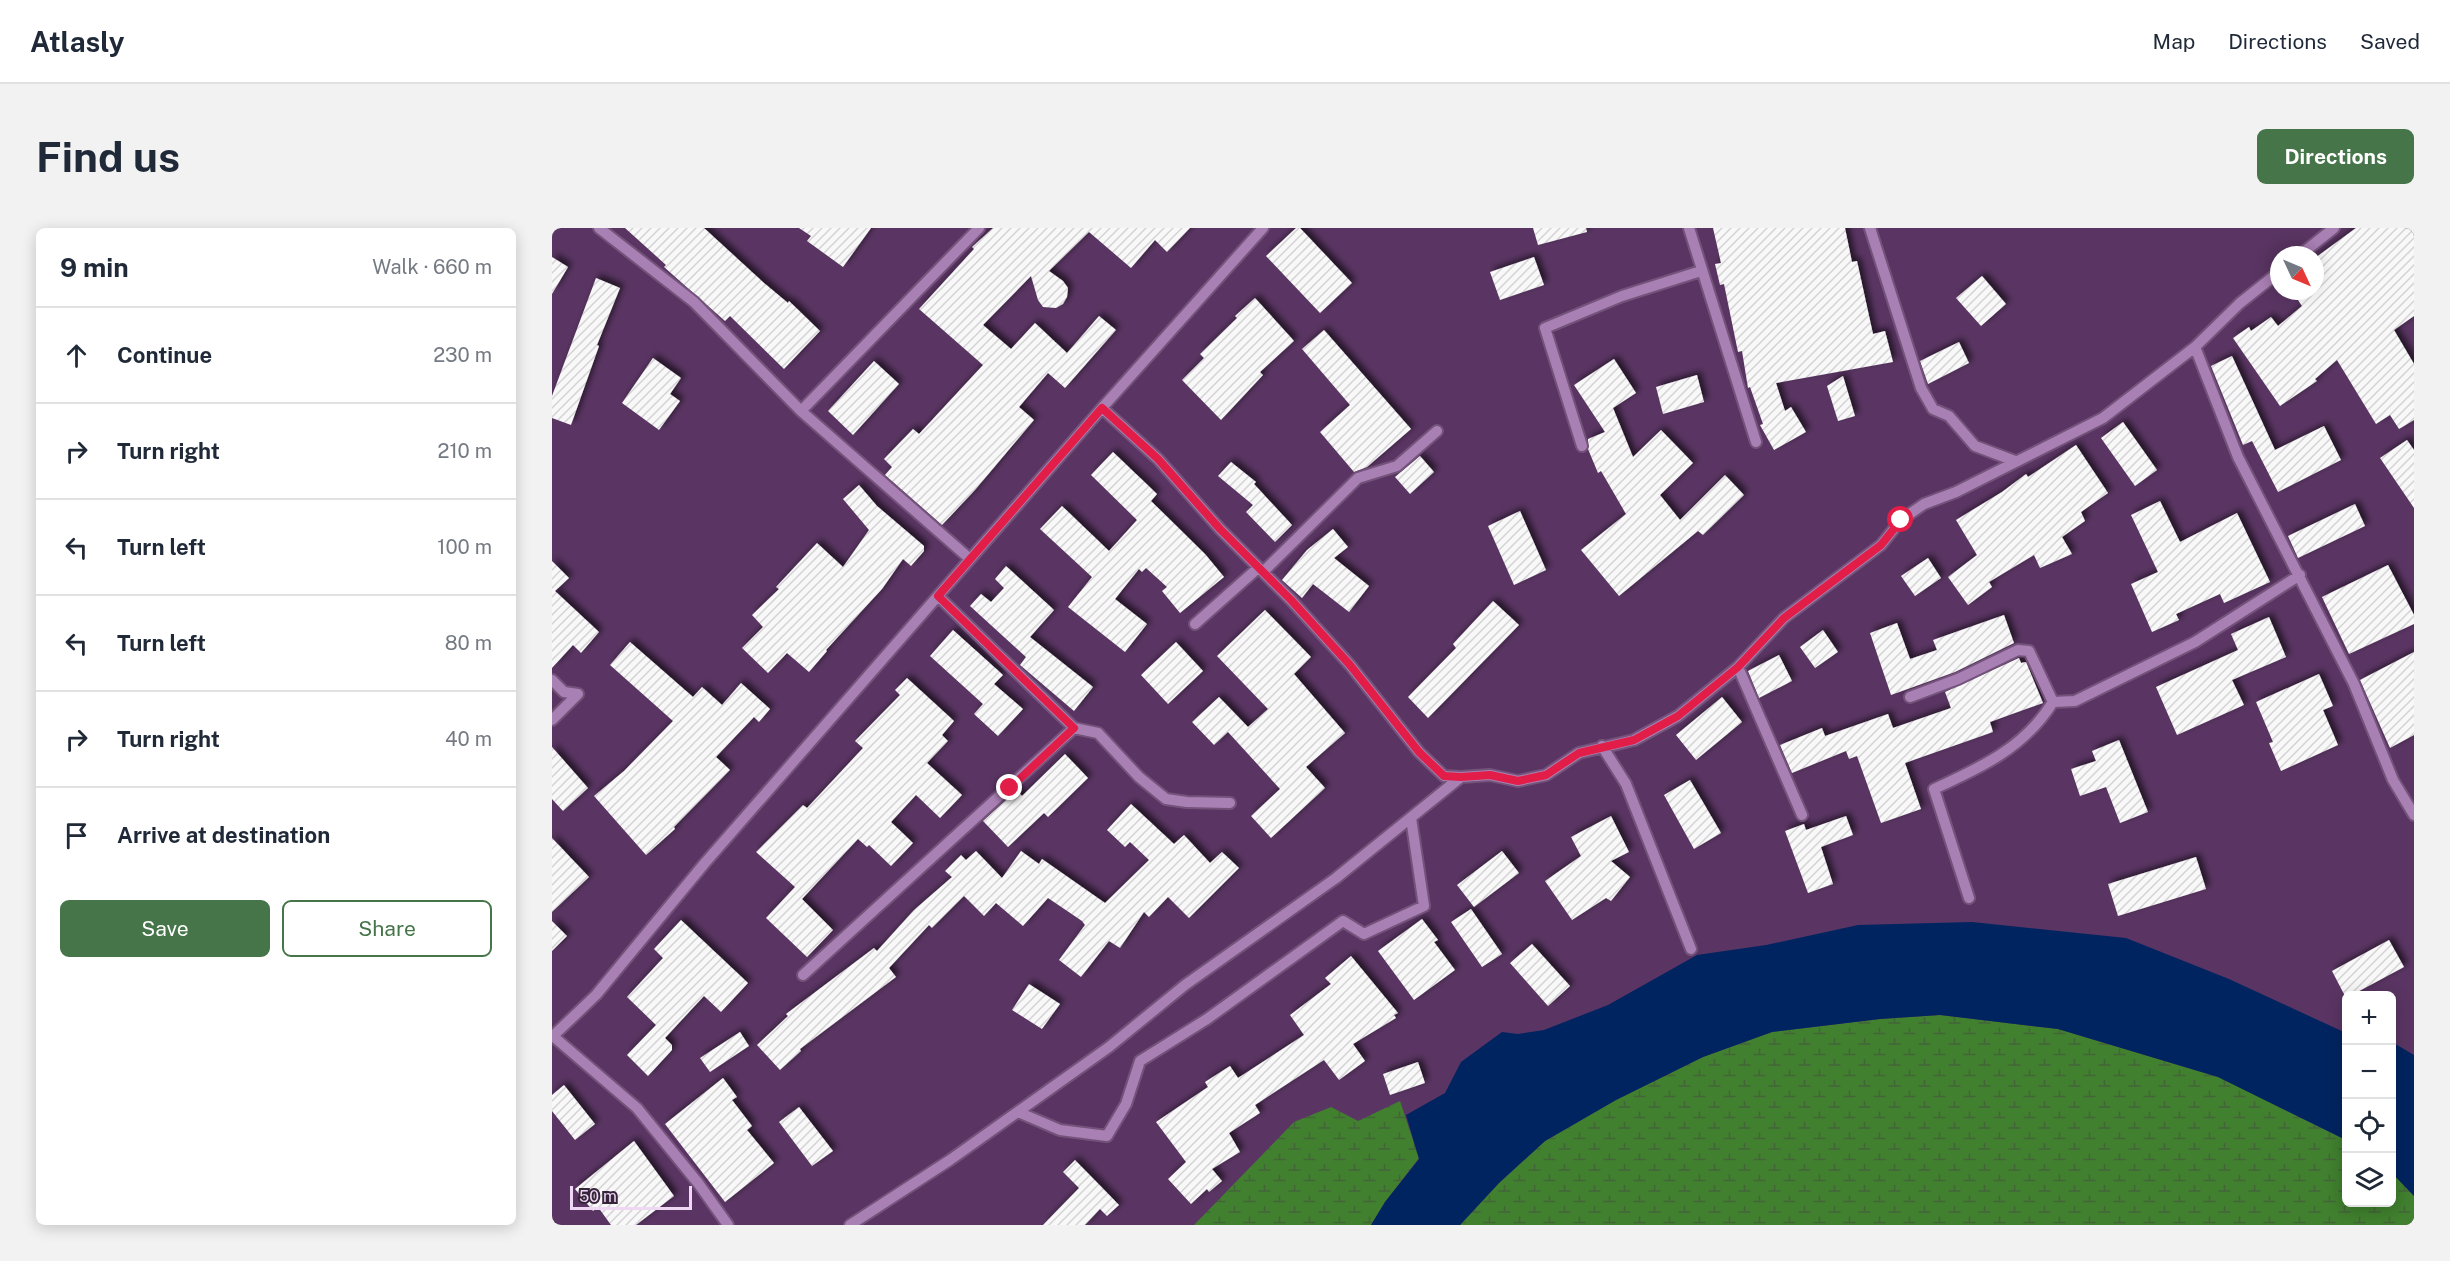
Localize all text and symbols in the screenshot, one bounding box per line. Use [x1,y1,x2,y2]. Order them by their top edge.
text: Atlasly [30,25,124,58]
text: Map [2153,29,2195,54]
text: Directions [2228,29,2327,54]
text: Saved [2360,29,2420,54]
button: Directions [2257,129,2414,184]
text: Find us [36,132,180,181]
north arrow [2270,246,2324,300]
text: 9 min [60,252,129,283]
text: Walk · 660 m [372,255,492,279]
icon: ahead [60,339,93,372]
text: Continue [117,342,212,368]
text: 230 m [433,343,492,367]
icon: right [60,435,93,468]
text: Turn right [117,438,220,464]
text: 210 m [438,439,492,463]
route start [1887,506,1913,532]
icon: left [60,531,93,564]
text: Turn left [117,534,206,560]
text: 100 m [437,535,492,559]
icon: left [60,627,93,660]
text: Turn left [117,630,206,656]
text: 80 m [445,631,492,655]
icon: right [60,723,93,756]
text: Turn right [117,726,220,752]
text: 40 m [445,727,492,751]
route end [996,774,1022,800]
icon: arrive [60,819,93,852]
text: Arrive at destination [117,822,330,848]
button: Save [60,900,270,957]
button: Share [282,900,492,957]
map controls [2342,991,2396,1207]
button: + [2342,991,2396,1045]
button: − [2342,1045,2396,1099]
button: locate [2342,1099,2396,1153]
button: layers [2342,1153,2396,1207]
scale bar [570,1183,692,1210]
text: 50 m [579,1187,617,1206]

